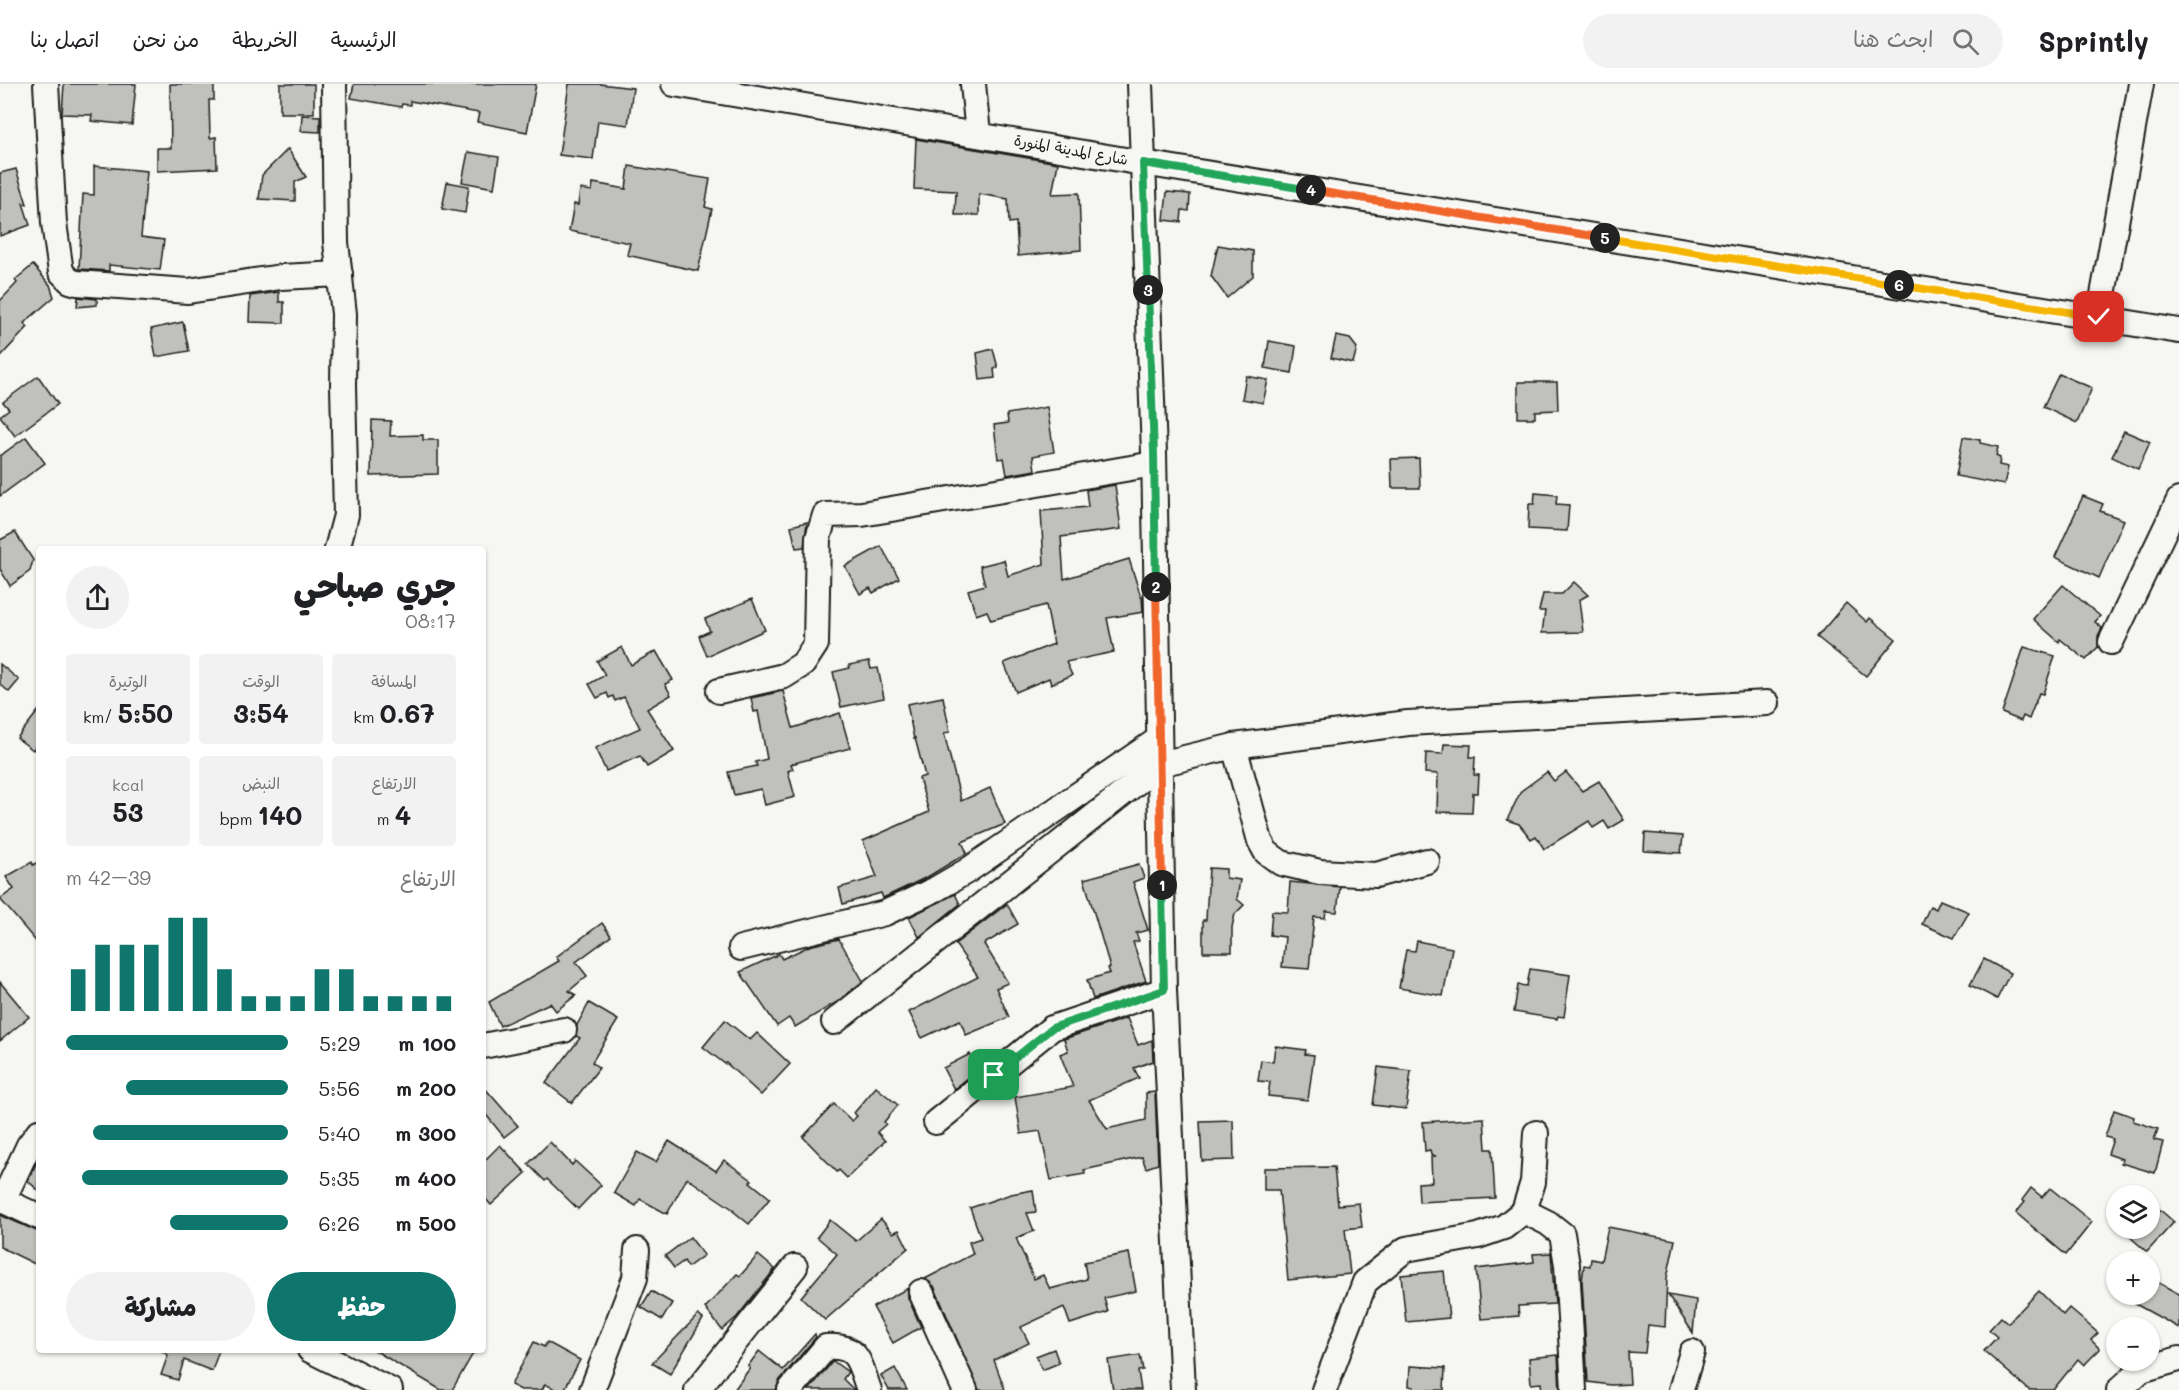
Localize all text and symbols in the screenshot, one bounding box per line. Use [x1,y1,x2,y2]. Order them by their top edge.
search box [1583,14,2003,68]
text: Sprintly [2039,23,2149,59]
text: ابحث هنا [1853,24,1934,53]
text: اتصل بنا [30,25,100,52]
text: من نحن [133,25,199,52]
text: الخريطة [232,25,298,52]
text: الرئيسية [331,25,397,52]
icon: search [1949,25,1982,58]
street label: شارع المدينة المنورة [1012,129,1130,170]
pin: 4 [1296,175,1326,205]
text: 4 [1306,179,1316,200]
pin: 5 [1590,223,1620,253]
text: 5 [1600,227,1610,248]
pin: 6 [1884,270,1914,300]
text: 6 [1894,274,1904,295]
pin: 3 [1133,275,1163,305]
text: 3 [1143,279,1153,300]
pin [2073,291,2124,342]
icon: check [2082,300,2115,333]
text: جري صباحي [294,563,456,606]
button: share [66,566,129,629]
pin: 2 [1141,572,1171,602]
text: 2 [1152,576,1160,597]
text: 08:17 [405,607,456,633]
text: الوتيرة [109,670,147,691]
text: الوقت [242,670,280,691]
text: المسافة [371,670,417,691]
text: 5:50 [118,696,173,730]
text: 3:54 [233,696,289,730]
text: 0.67 [380,696,435,730]
text: /km [83,706,118,727]
text: km [353,706,380,727]
text: النبض [242,772,280,793]
text: الارتفاع [372,772,416,793]
text: kcal [112,774,144,795]
text: 53 [113,795,143,829]
text: 140 [258,798,302,832]
text: 4 [395,798,411,832]
text: bpm [220,808,258,829]
text: m [377,808,395,829]
text: 39–42 m [66,864,151,890]
text: الارتفاع [400,865,456,891]
pin: 1 [1147,870,1177,900]
text: 1 [1158,874,1166,895]
text: 5:29 [319,1030,360,1056]
text: 100 m [398,1030,456,1056]
pin [968,1049,1019,1100]
icon: arrive [977,1058,1010,1091]
text: 5:56 [318,1075,360,1101]
text: 200 m [396,1075,456,1101]
text: 5:40 [318,1120,360,1146]
text: 300 m [395,1120,456,1146]
text: 5:35 [319,1165,360,1191]
text: 400 m [395,1165,456,1191]
map controls [2106,1185,2160,1371]
button: layers [2106,1185,2160,1239]
text: 6:26 [319,1210,360,1236]
text: 500 m [396,1210,456,1236]
button: + [2106,1251,2160,1305]
button: مشاركة [66,1272,255,1341]
button: حفظ [267,1272,456,1341]
button: − [2106,1317,2160,1371]

